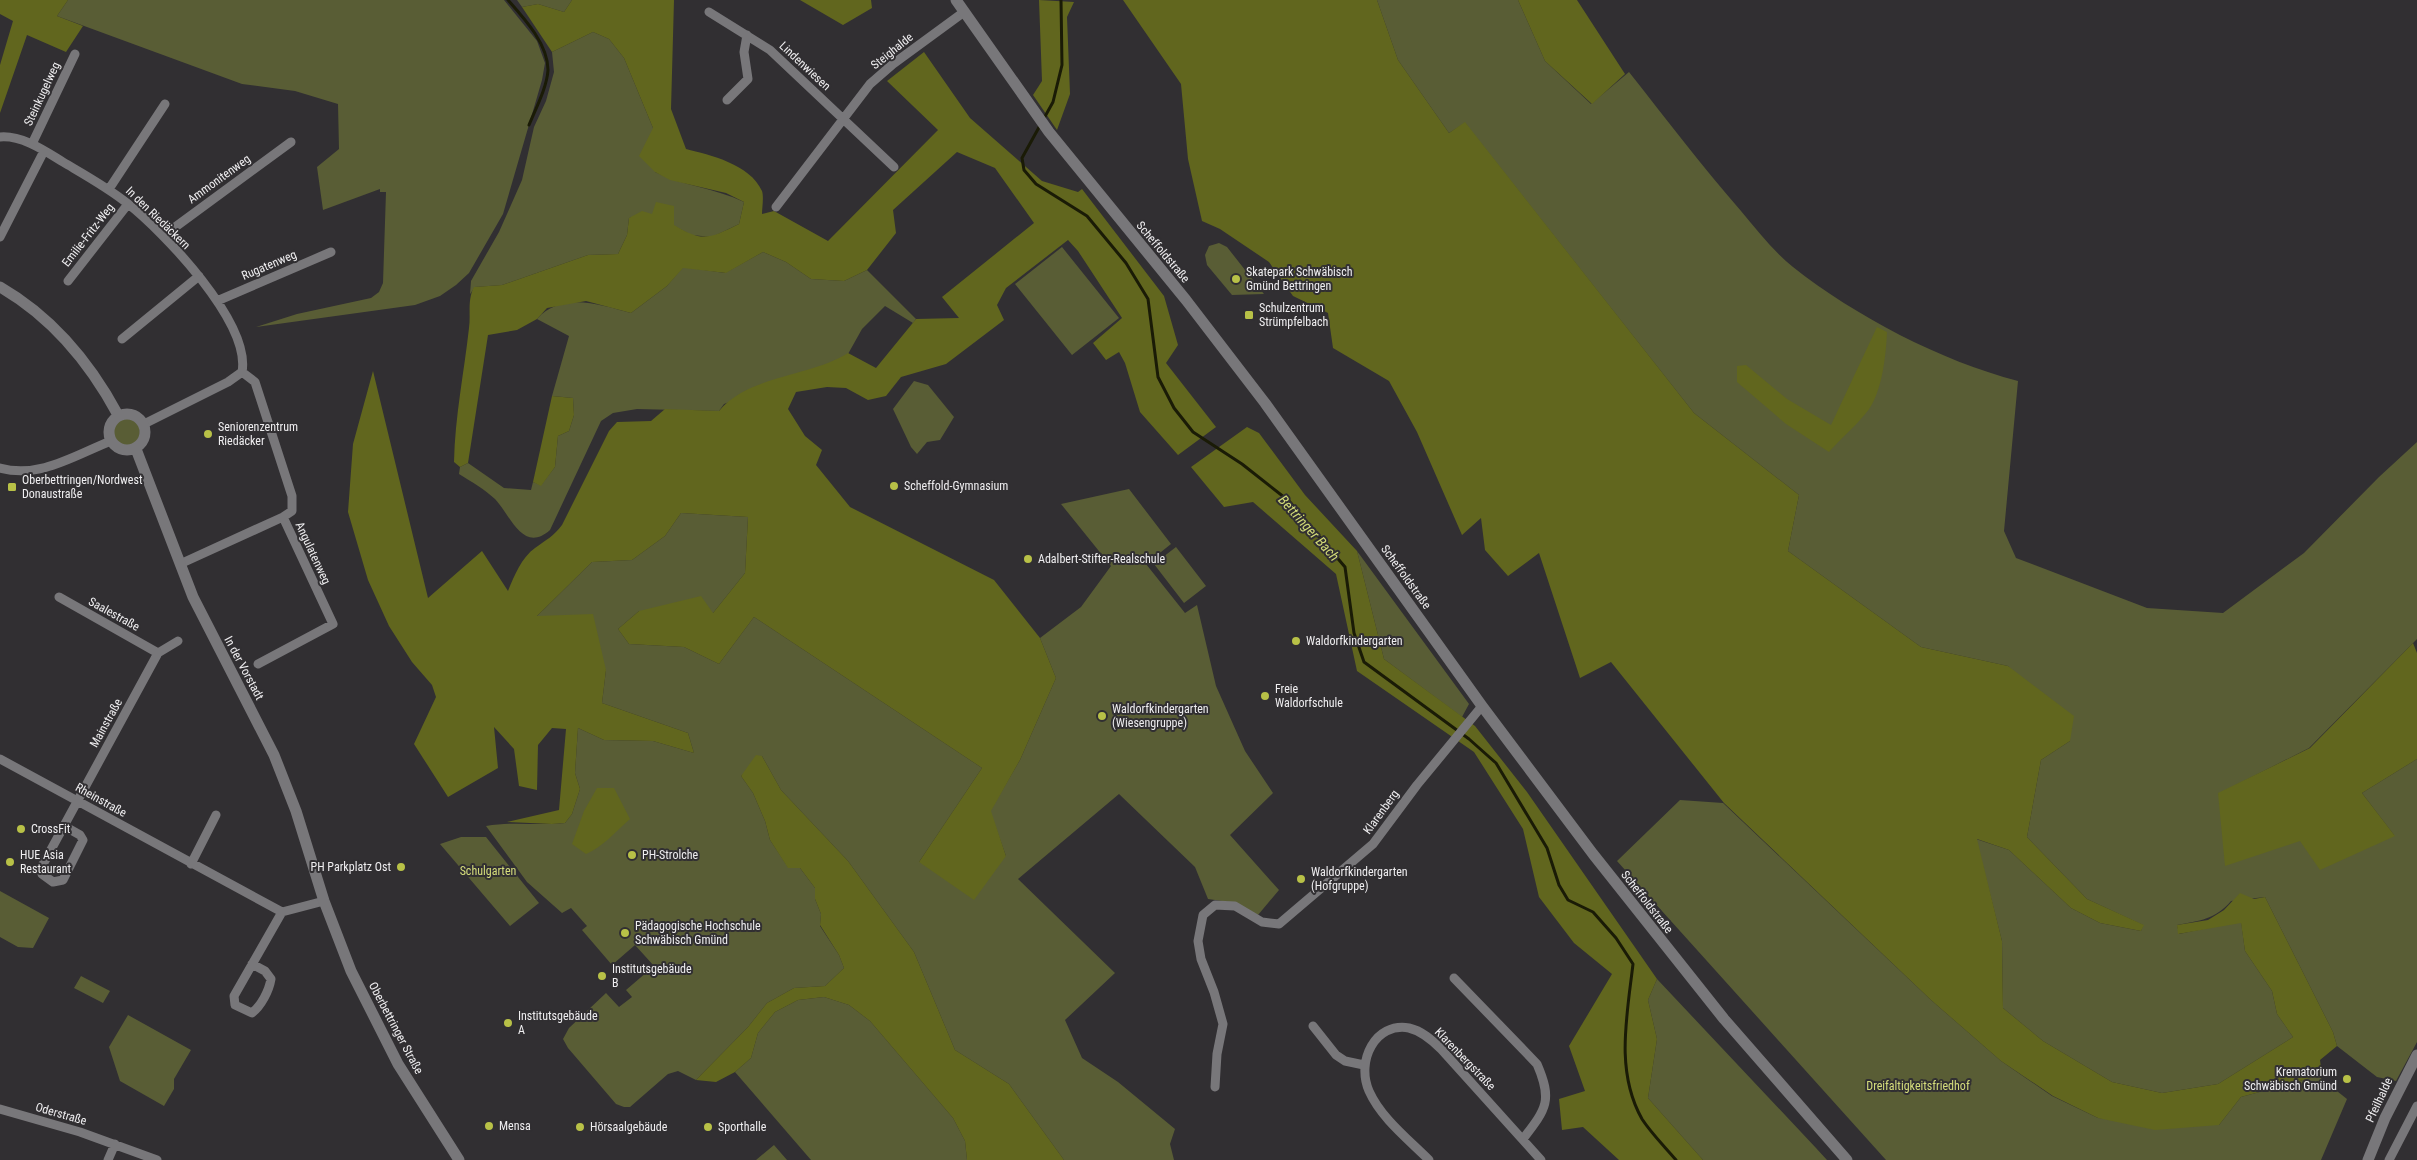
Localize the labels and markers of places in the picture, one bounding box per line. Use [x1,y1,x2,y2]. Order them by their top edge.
place label: Skatepark Schwäbisch Gmünd Bettringen [1246,265,1353,293]
marker: Skatepark Schwäbisch Gmünd Bettringen [1230,273,1242,285]
place label: Schulzentrum Strümpfelbach [1259,301,1328,329]
marker: Schulzentrum Strümpfelbach [1243,309,1255,321]
place label: Seniorenzentrum Riedäcker [218,420,298,448]
marker: Seniorenzentrum Riedäcker [202,428,214,440]
place label: Oberbettringen/Nordwest Donaustraße [22,473,143,501]
place label: Scheffold-Gymnasium [904,479,1008,493]
marker: Scheffold-Gymnasium [888,480,900,492]
marker: Oberbettringen/Nordwest Donaustraße [6,481,18,493]
place label: Adalbert-Stifter-Realschule [1038,552,1165,566]
marker: Adalbert-Stifter-Realschule [1022,553,1034,565]
place label: Waldorfkindergarten [1306,634,1403,648]
marker: Waldorfkindergarten [1290,635,1302,647]
place label: Freie Waldorfschule [1275,682,1343,710]
marker: Freie Waldorfschule [1259,690,1271,702]
place label: Waldorfkindergarten (Wiesengruppe) [1112,702,1209,730]
marker: Waldorfkindergarten (Wiesengruppe) [1096,710,1108,722]
place label: CrossFit [31,822,71,836]
marker: CrossFit [15,823,27,835]
place label: HUE Asia Restaurant [20,848,72,876]
place label: PH-Strolche [642,848,698,862]
marker: PH-Strolche [626,849,638,861]
marker: HUE Asia Restaurant [4,856,16,868]
place label: PH Parkplatz Ost [311,860,391,874]
marker: PH Parkplatz Ost [395,861,407,873]
place label: Waldorfkindergarten (Hofgruppe) [1311,865,1408,893]
marker: Waldorfkindergarten (Hofgruppe) [1295,873,1307,885]
place label: Pädagogische Hochschule Schwäbisch Gmünd [635,919,761,947]
marker: Pädagogische Hochschule Schwäbisch Gmünd [619,927,631,939]
place label: Institutsgebäude B [612,962,692,990]
marker: Institutsgebäude B [596,970,608,982]
place label: Institutsgebäude A [518,1009,598,1037]
marker: Institutsgebäude A [502,1017,514,1029]
place label: Krematorium Schwäbisch Gmünd [2244,1065,2337,1093]
marker: Krematorium Schwäbisch Gmünd [2341,1073,2353,1085]
place label: Mensa [499,1119,531,1133]
marker: Mensa [483,1120,495,1132]
place label: Hörsaalgebäude [590,1120,668,1134]
place label: Sporthalle [718,1120,767,1134]
marker: Hörsaalgebäude [574,1121,586,1133]
marker: Sporthalle [702,1121,714,1133]

